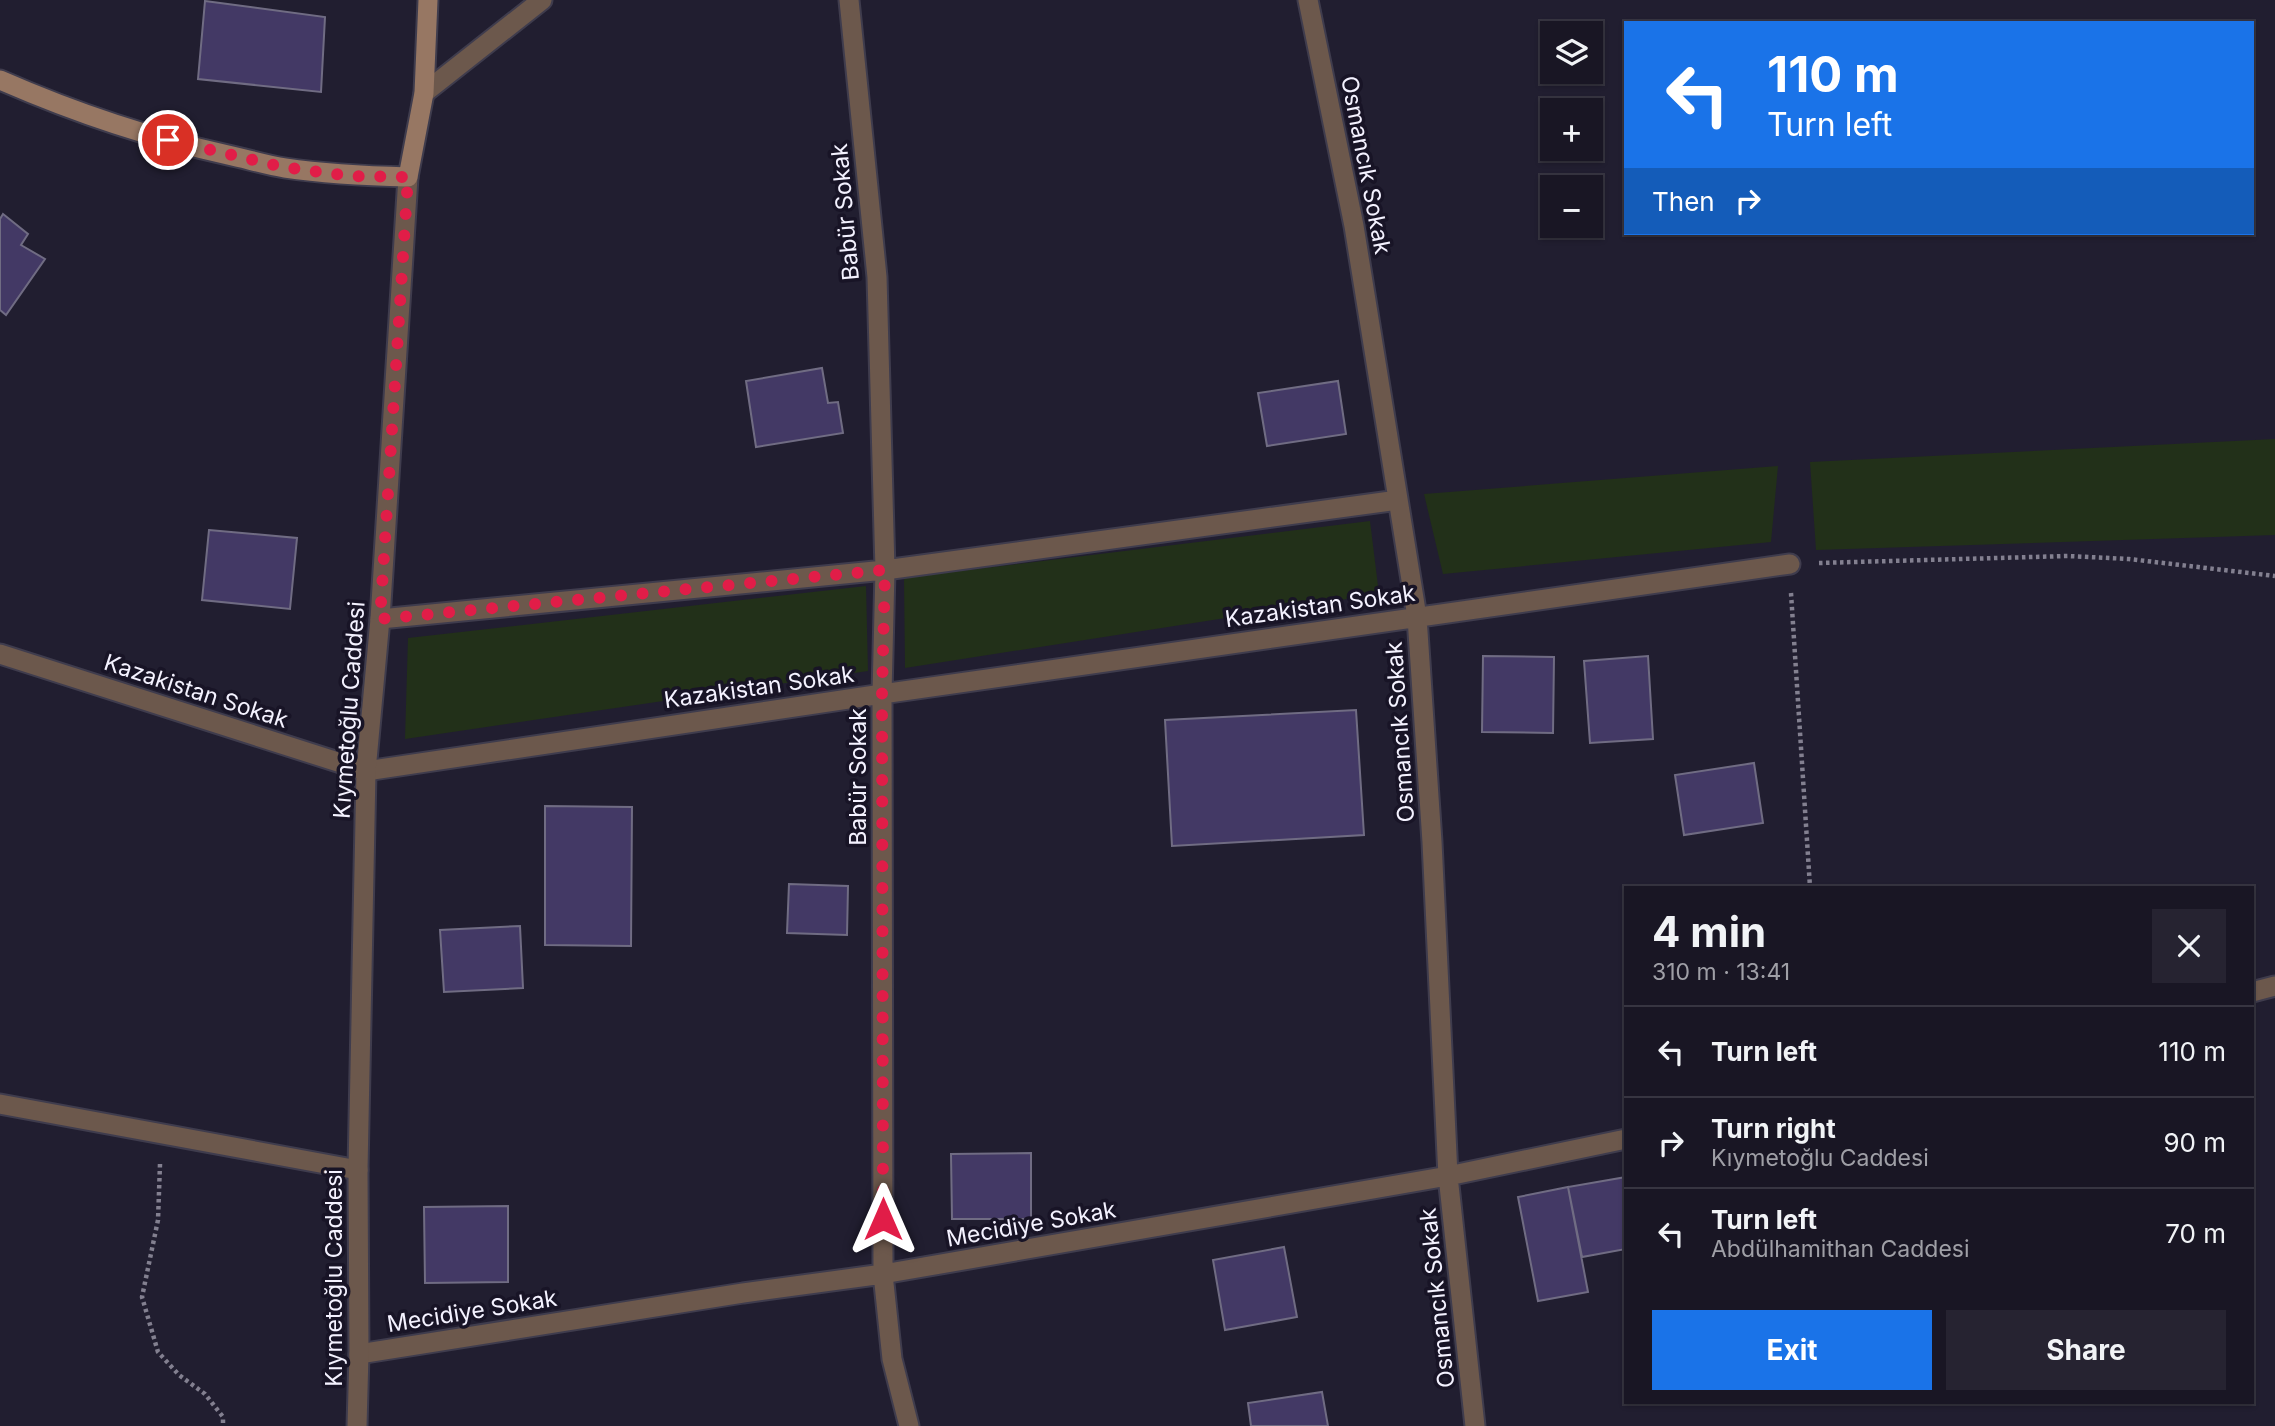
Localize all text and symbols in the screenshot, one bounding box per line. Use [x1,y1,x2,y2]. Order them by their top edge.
map controls [1540,21,1603,238]
button: layers [1540,21,1603,84]
text: 110 m [1767,45,1899,104]
icon: left [1652,49,1743,140]
street label: Osmancık Sokak [1335,74,1397,257]
button: + [1540,98,1603,161]
text: Turn left [1767,105,1892,144]
pin [138,110,198,170]
icon: arrive [149,121,187,159]
street label: Babür Sokak [825,142,865,282]
button: − [1540,175,1603,238]
icon: right [1729,182,1767,220]
text: Then [1652,186,1715,217]
street label: Kazakistan Sokak [1223,579,1417,633]
street label: Kıymetoğlu Caddesi [327,600,371,820]
street label: Osmancık Sokak [1380,640,1420,823]
street label: Kazakistan Sokak [101,648,292,734]
street label: Kazakistan Sokak [662,660,856,714]
street label: Babür Sokak [844,708,872,846]
text: 4 min [1652,906,1766,957]
button: close [2152,909,2226,983]
text: 310 m · 13:41 [1652,958,1790,986]
icon: left [1652,1033,1690,1071]
text: Turn left [1711,1036,1817,1067]
text: 110 m [2158,1036,2226,1067]
text: Turn right [1711,1113,1836,1144]
icon: right [1652,1124,1690,1162]
text: 90 m [2163,1127,2226,1158]
text: Kıymetoğlu Caddesi [1711,1144,1929,1172]
street label: Kıymetoğlu Caddesi [320,1169,348,1387]
position arrow [846,1182,920,1256]
street label: Mecidiye Sokak [944,1195,1118,1253]
text: Turn left [1711,1204,1817,1235]
street label: Osmancık Sokak [1414,1206,1460,1389]
icon: left [1652,1215,1690,1253]
text: 70 m [2165,1218,2226,1249]
text: Abdülhamithan Caddesi [1711,1235,1970,1263]
street label: Mecidiye Sokak [385,1284,559,1338]
button: Exit [1652,1310,1932,1390]
button: Share [1946,1310,2226,1390]

